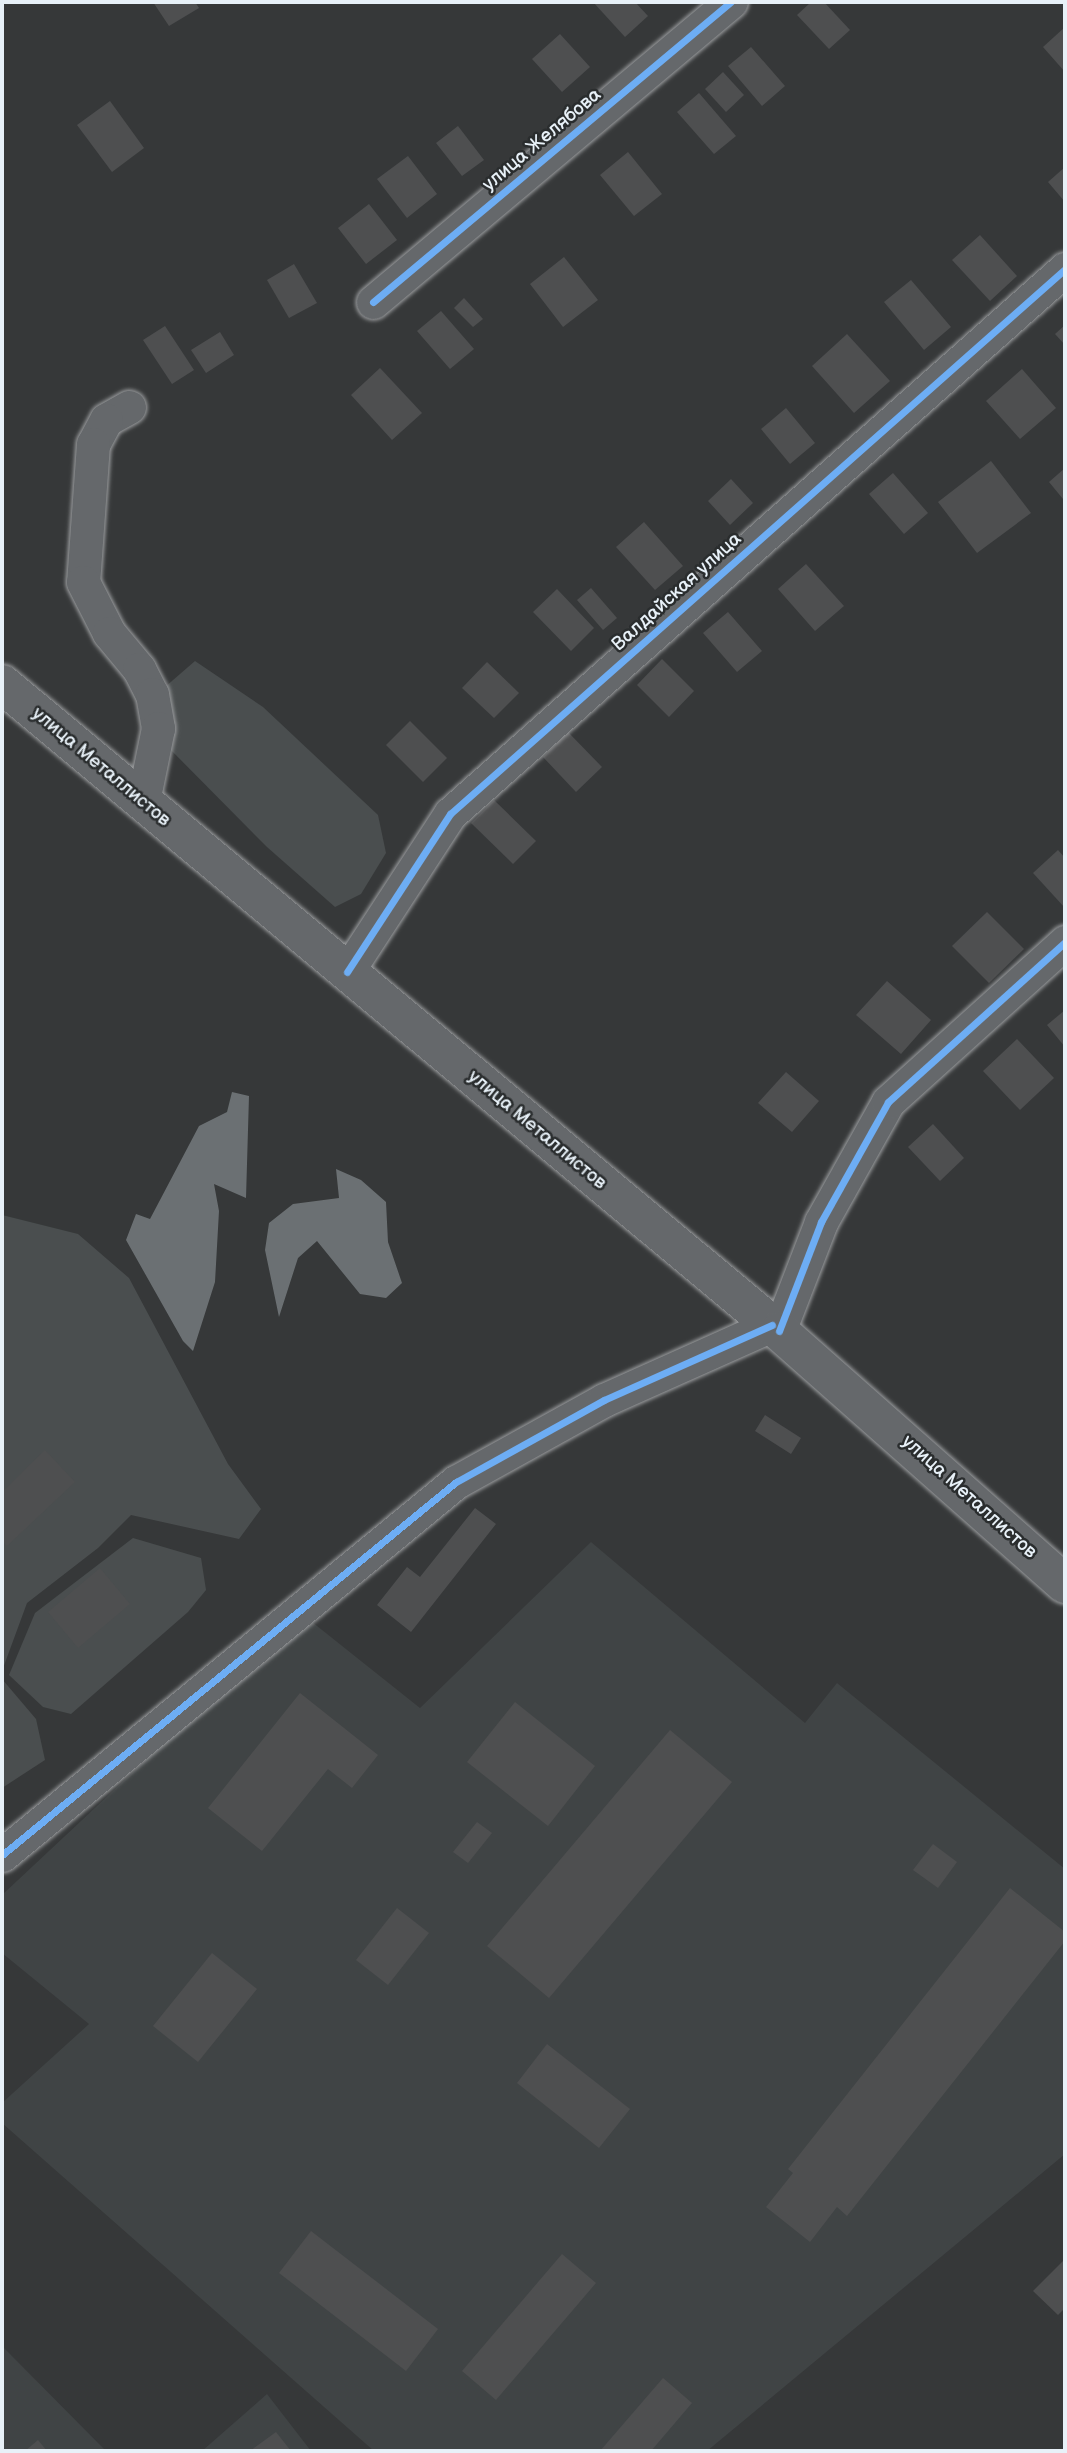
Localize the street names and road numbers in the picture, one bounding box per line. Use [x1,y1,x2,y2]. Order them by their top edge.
street label: улица Желябова [478,84,606,196]
street label: Валдайская улица [608,528,746,656]
street label: улица Металлистов [27,702,175,832]
street label: улица Металлистов [463,1065,611,1195]
street label: улица Металлистов [897,1430,1041,1564]

